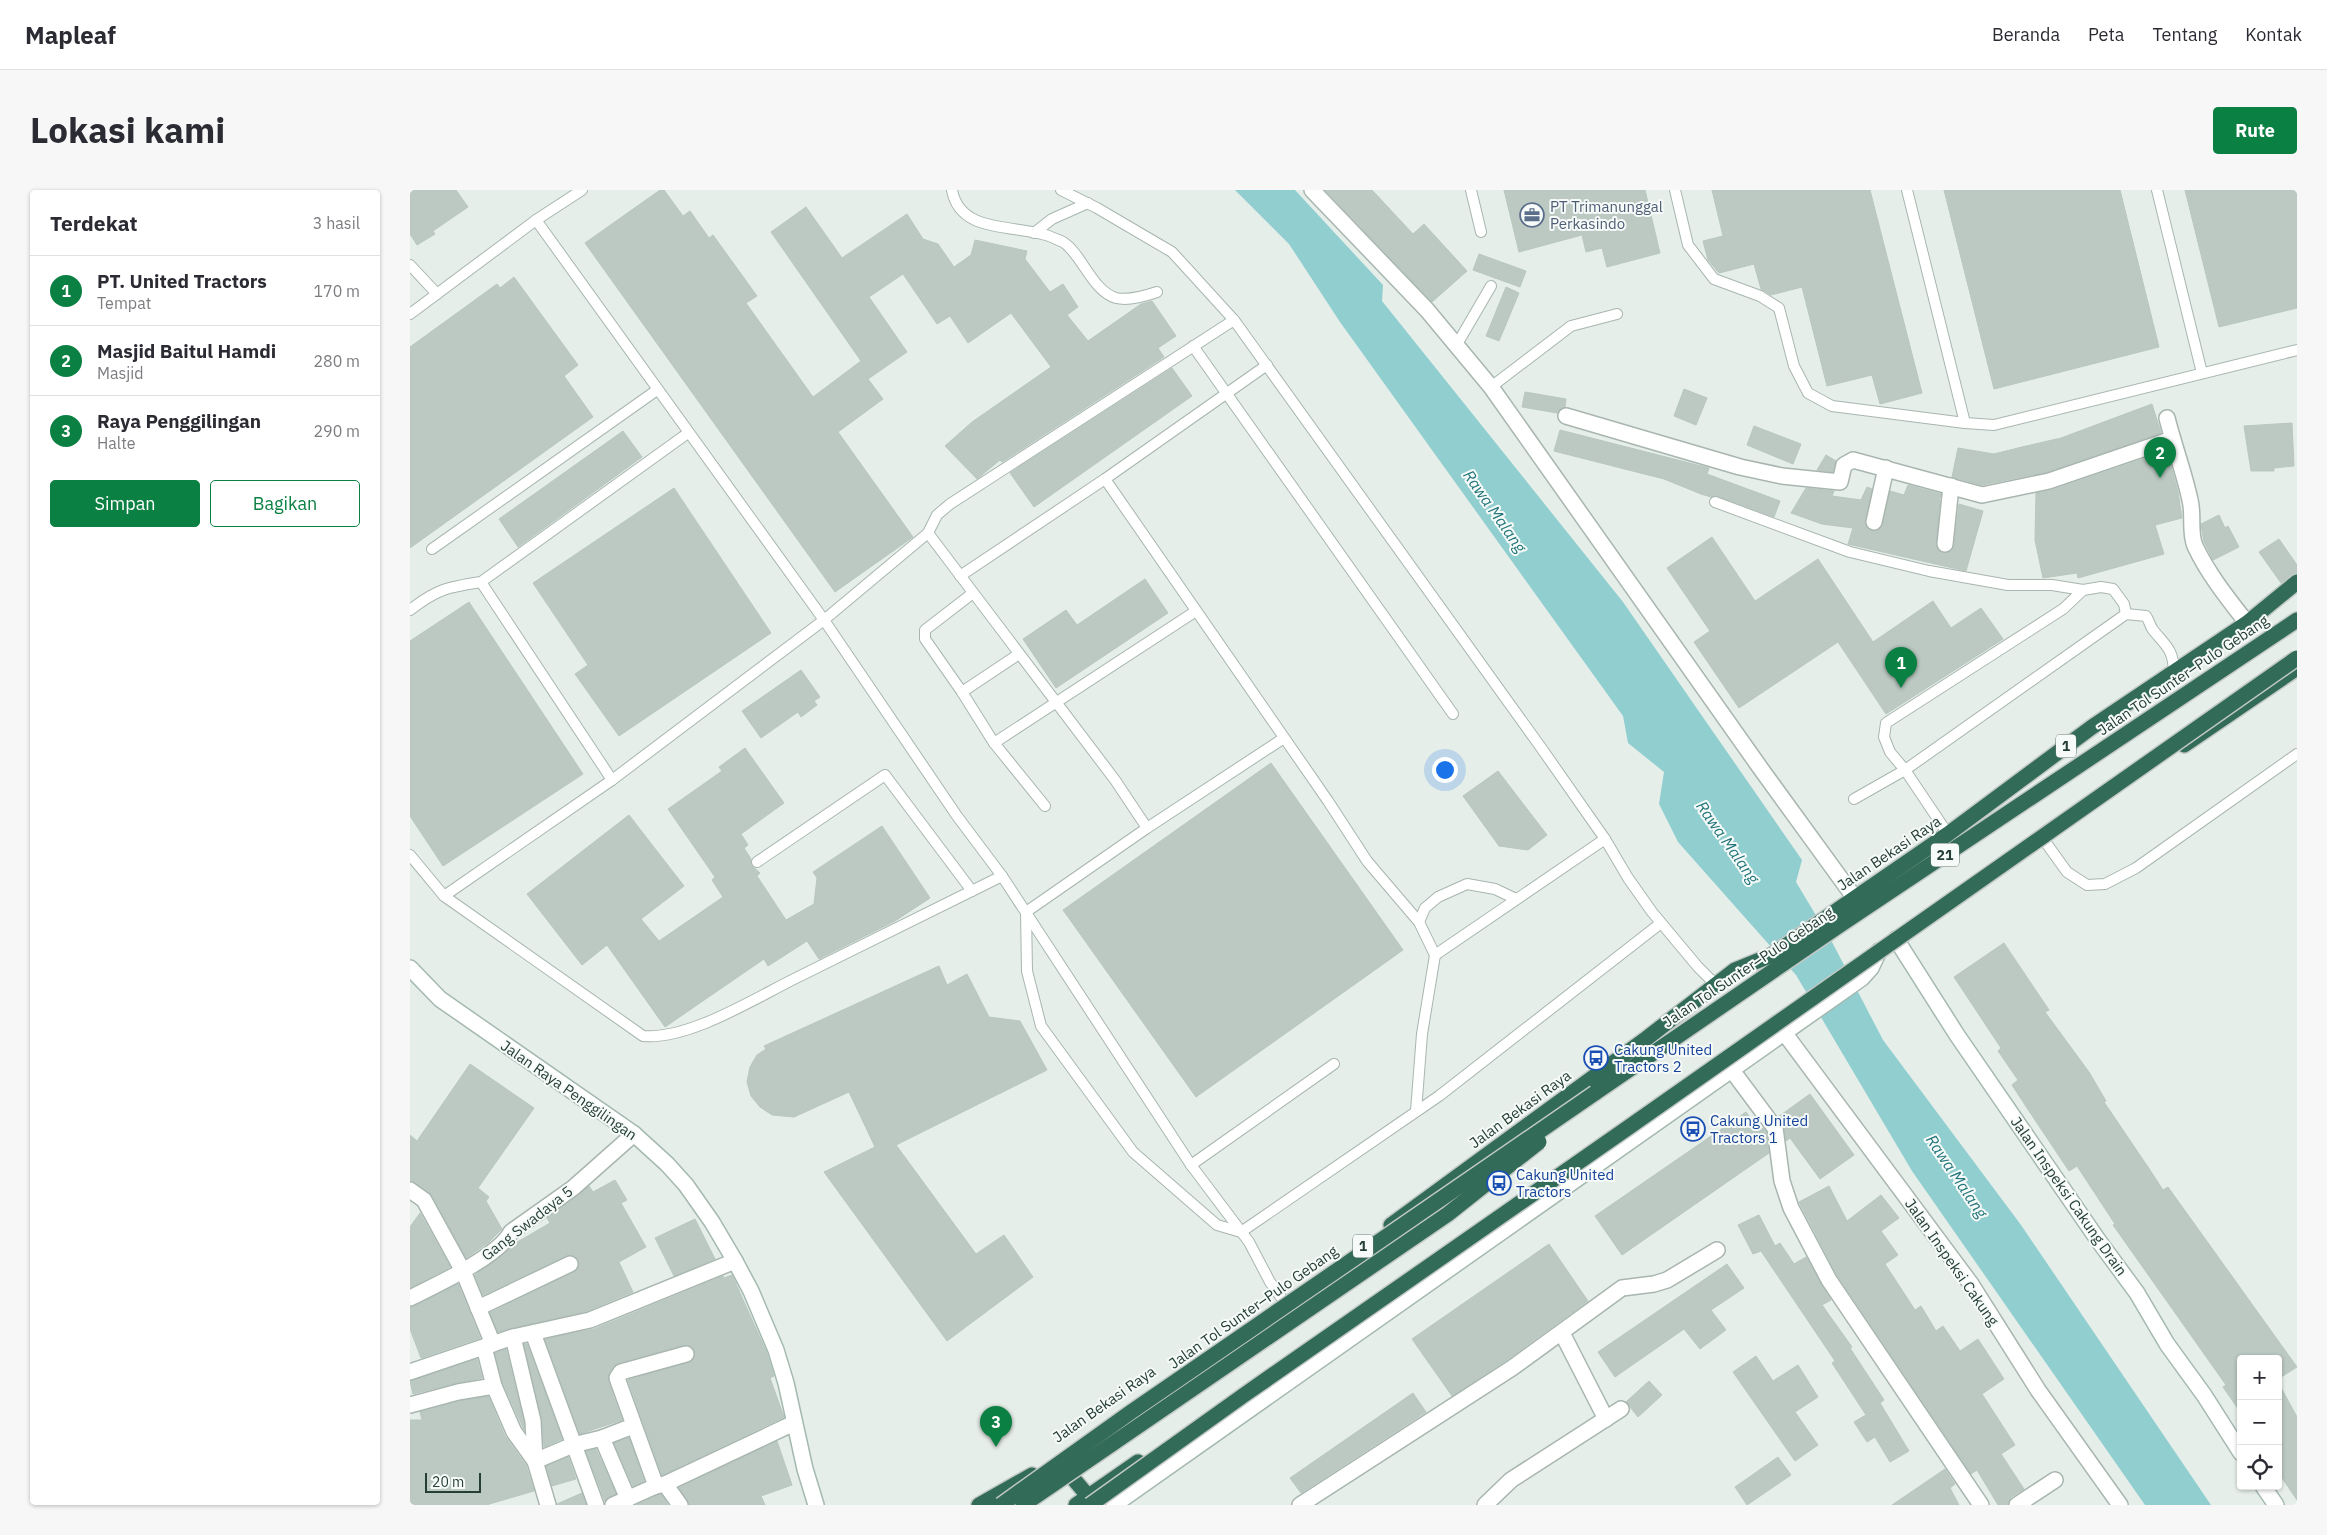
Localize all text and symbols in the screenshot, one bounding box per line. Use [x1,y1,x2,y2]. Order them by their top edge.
text: Mapleaf [25,19,116,51]
text: Beranda [1992,23,2060,46]
text: Peta [2088,23,2124,46]
text: Tentang [2152,23,2217,46]
text: Kontak [2245,23,2302,46]
text: Lokasi kami [30,107,225,153]
button: Rute [2213,107,2297,154]
place label: PT Trimanunggal Perkasindo [1550,197,1663,233]
office icon: PT Trimanunggal Perkasindo [1519,202,1545,228]
text: Terdekat [50,209,138,237]
text: 3 hasil [313,213,360,233]
text: PT. United Tractors [97,269,267,293]
text: 1 [61,281,71,301]
text: 170 m [313,281,360,301]
text: Tempat [97,293,151,313]
text: Masjid Baitul Hamdi [97,339,276,363]
text: 2 [61,351,71,371]
text: 280 m [313,351,360,371]
text: Masjid [97,363,144,383]
text: Raya Penggilingan [97,409,261,433]
text: 3 [61,421,71,441]
text: 290 m [313,421,360,441]
text: Halte [97,433,135,453]
pin: 2 [2144,437,2176,478]
water label: Rawa Malang [1459,466,1531,557]
button: Simpan [50,480,200,527]
button: Bagikan [210,480,360,527]
street label: Jalan Tol Sunter–Pulo Gebang [2094,611,2272,739]
pin: 1 [1885,647,1917,688]
road number: 1 [2056,734,2076,758]
your location [1432,757,1458,783]
water label: Rawa Malang [1692,797,1764,888]
street label: Jalan Bekasi Raya [1834,811,1944,895]
road number: 21 [1931,844,1959,866]
street label: Jalan Tol Sunter–Pulo Gebang [1659,903,1837,1031]
street label: Jalan Raya Penggilingan [497,1036,641,1144]
place label: Cakung United Tractors 2 [1614,1040,1712,1076]
bus stop icon: Cakung United Tractors 2 [1583,1045,1609,1071]
street label: Jalan Bekasi Raya [1465,1066,1575,1152]
place label: Cakung United Tractors 1 [1710,1111,1808,1147]
street label: Jalan Inspeksi Cakung Drain [2007,1113,2131,1279]
bus stop icon: Cakung United Tractors 1 [1680,1116,1706,1142]
water label: Rawa Malang [1922,1131,1993,1222]
place label: Cakung United Tractors [1516,1165,1614,1201]
bus stop icon: Cakung United Tractors [1486,1170,1512,1196]
street label: Gang Swadaya 5 [477,1181,577,1265]
street label: Jalan Inspeksi Cakung [1901,1195,2003,1329]
road number: 1 [1353,1234,1373,1258]
street label: Jalan Tol Sunter–Pulo Gebang [1165,1241,1341,1373]
map controls [2237,1355,2282,1490]
button: + [2237,1355,2282,1400]
street label: Jalan Bekasi Raya [1049,1362,1159,1446]
button: − [2237,1400,2282,1445]
pin: 3 [980,1406,1012,1447]
button: locate [2237,1445,2282,1490]
scale bar [425,1470,481,1493]
text: 20 m [432,1473,464,1491]

